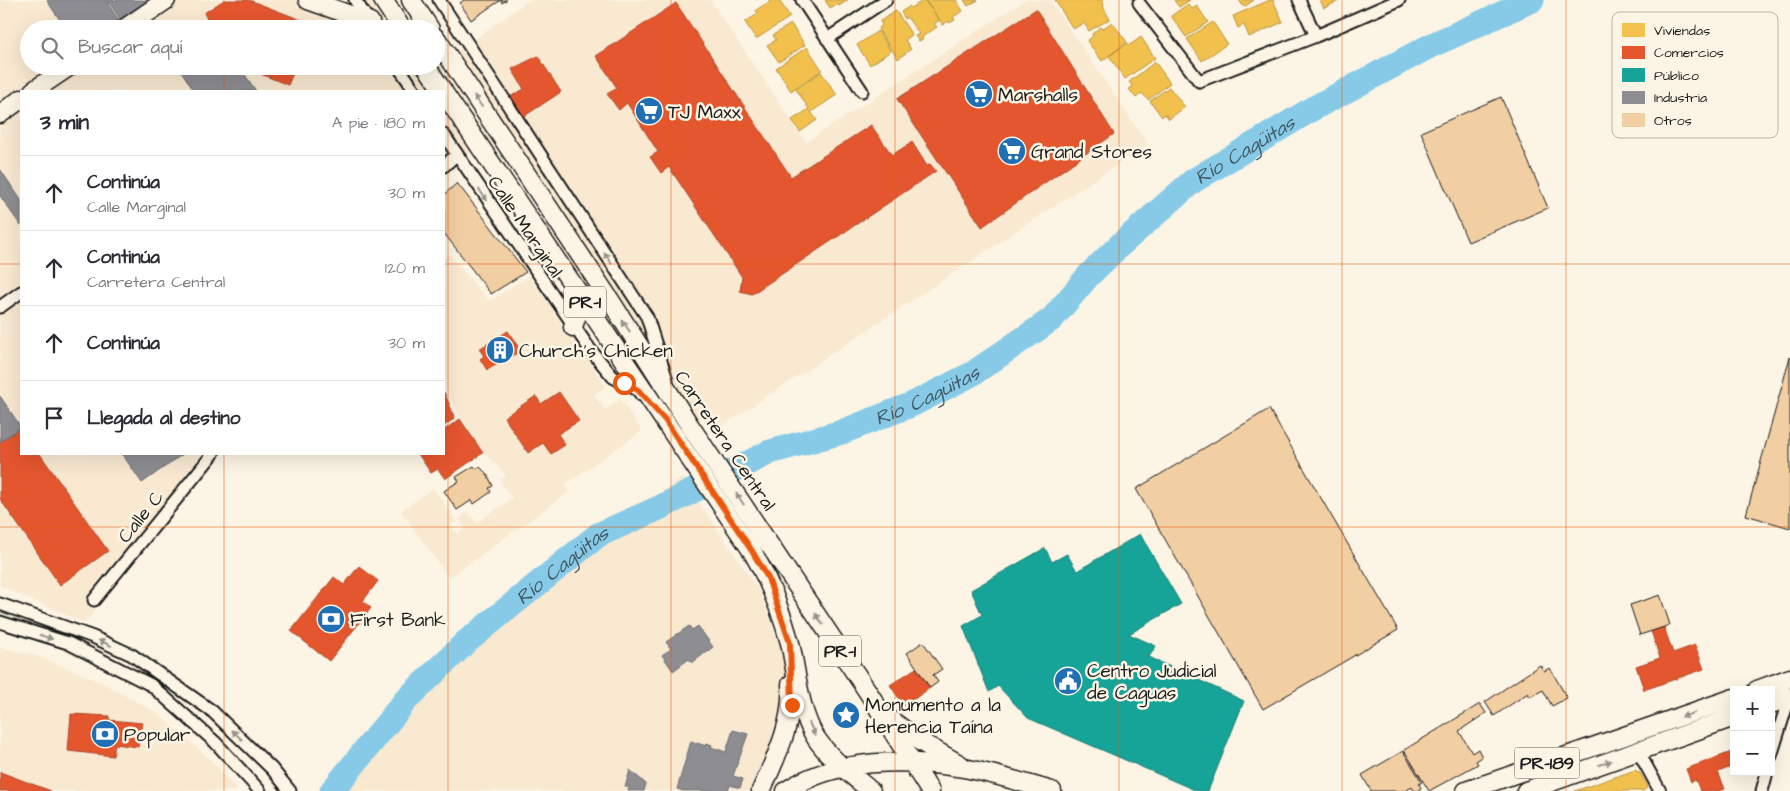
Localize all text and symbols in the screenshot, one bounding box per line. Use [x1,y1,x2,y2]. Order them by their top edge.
legend [1612,12,1778,138]
search box [20,20,445,75]
text: Viviendas [1654,21,1710,41]
icon: search [38,34,66,62]
text: Buscar aquí [78,34,182,61]
text: Comercios [1654,43,1724,63]
text: Público [1654,66,1699,86]
supermarket icon: Marshalls [964,79,994,109]
place label: Marshalls [998,82,1078,109]
text: Industria [1654,88,1707,108]
one-way arrow [473,94,483,108]
supermarket icon: TJ Maxx [634,96,664,126]
place label: TJ Maxx [668,99,741,126]
text: 3 min [40,108,89,137]
water label: Río Cagüitas [1190,109,1301,192]
text: Otros [1654,111,1692,131]
text: A pie · 180 m [332,112,425,134]
supermarket icon: Grand Stores [997,136,1027,166]
place label: Grand Stores [1031,139,1152,166]
text: Continúa [87,169,160,196]
street label: Calle Marginal [480,171,569,284]
icon: ahead [40,179,68,207]
text: 30 m [388,182,425,204]
one-way arrow [479,188,488,202]
text: Calle Marginal [87,196,186,218]
text: Continúa [87,244,160,271]
one-way arrow [604,251,613,264]
icon: ahead [40,254,68,282]
text: 120 m [385,257,425,279]
text: Carretera Central [87,271,225,293]
road number: PR-1 [564,286,606,318]
one-way arrow [621,319,631,332]
icon: ahead [40,329,68,357]
text: Continúa [87,330,160,357]
text: 30 m [388,332,425,354]
building icon: Church's Chicken [485,335,515,365]
place label: Church's Chicken [519,338,673,365]
water label: Río Cagüitas [871,359,987,433]
street label: Carretera Central [668,365,782,516]
route start [613,372,636,395]
icon: arrive [40,404,68,432]
text: Llegada al destino [87,405,240,432]
street label: Calle C [112,485,171,549]
one-way arrow [735,493,745,506]
water label: Río Cagüitas [510,519,614,612]
bank icon: First Bank [316,604,346,634]
place label: First Bank [350,607,446,634]
one-way arrow [814,612,824,625]
one-way arrow [39,633,54,641]
road number: PR-1 [819,636,861,666]
one-way arrow [98,638,112,646]
place label: Centro Judicial de Caguas [1087,658,1217,708]
public building icon: Centro Judicial de Caguas [1053,666,1083,696]
map controls [1730,686,1775,776]
button: + [1730,686,1775,731]
place label: Monumento a la Herencia Taína [865,692,1001,741]
route end [781,694,804,717]
place icon: Monumento a la Herencia Taína [831,700,861,730]
one-way arrow [1680,711,1695,719]
bank icon: Popular [90,719,120,749]
place label: Popular [124,722,191,749]
one-way arrow [809,722,817,736]
one-way arrow [232,729,244,741]
button: − [1730,731,1775,776]
road number: PR-189 [1514,748,1580,778]
one-way arrow [1598,759,1613,767]

